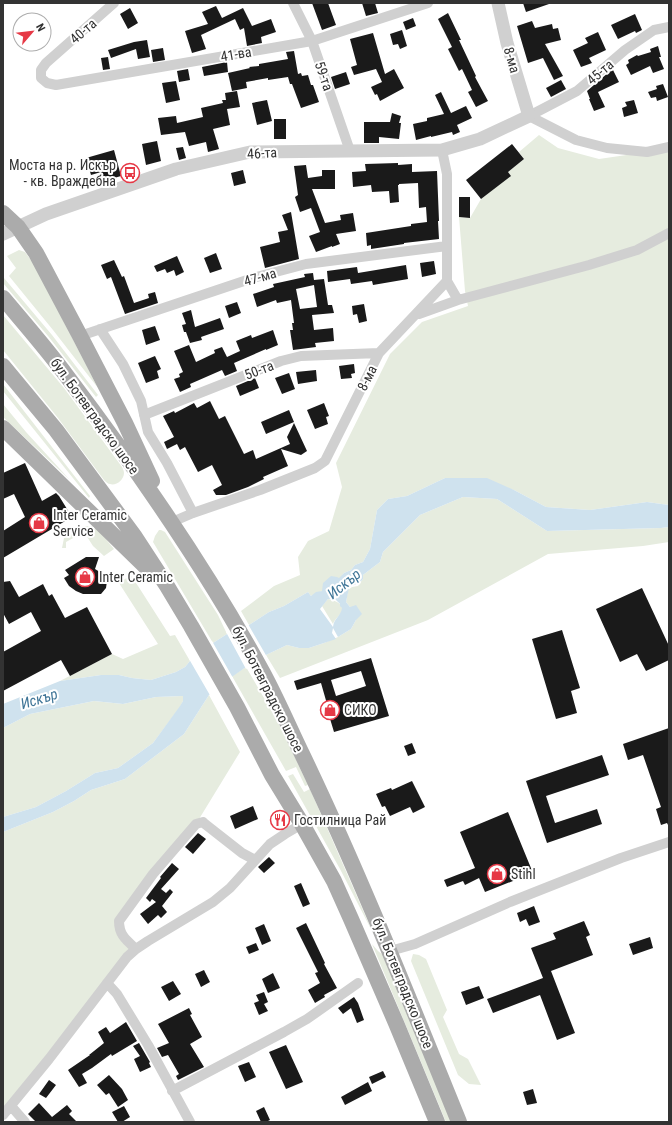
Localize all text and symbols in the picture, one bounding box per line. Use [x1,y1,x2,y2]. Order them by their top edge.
north arrow [12,12,52,52]
street label: 40-та [66,15,100,47]
text: N [33,22,48,34]
street label: 41-ва [219,43,253,65]
street label: 8-ма [501,45,523,75]
street label: 45-та [583,56,617,88]
street label: 59-та [312,59,336,93]
street label: 46-та [247,144,277,162]
place label: Моста на р. Искър - кв. Враждебна [9,157,116,189]
bus stop icon: Моста на р. Искър - кв. Враждебна [119,162,141,184]
street label: 47-ма [242,265,278,289]
street label: бул. Ботевградско шосе [48,355,143,477]
street label: 50-та [242,357,276,383]
street label: 8-ма [354,363,380,393]
place label: Inter Ceramic Service [53,507,127,539]
shop icon: Inter Ceramic Service [28,512,50,534]
water label: Искър [324,565,364,603]
shop icon: Inter Ceramic [74,566,96,588]
place label: Inter Ceramic [99,569,173,585]
street label: бул. Ботевградско шосе [229,623,307,755]
water label: Искър [18,685,60,713]
shop icon: СИКО [319,699,341,721]
place label: СИКО [344,702,377,718]
restaurant icon: Гостилница Рай [269,809,291,831]
place label: Гостилница Рай [294,812,386,828]
shop icon: Stihl [486,863,508,885]
place label: Stihl [511,866,536,882]
street label: бул. Ботевградско шосе [369,915,437,1051]

